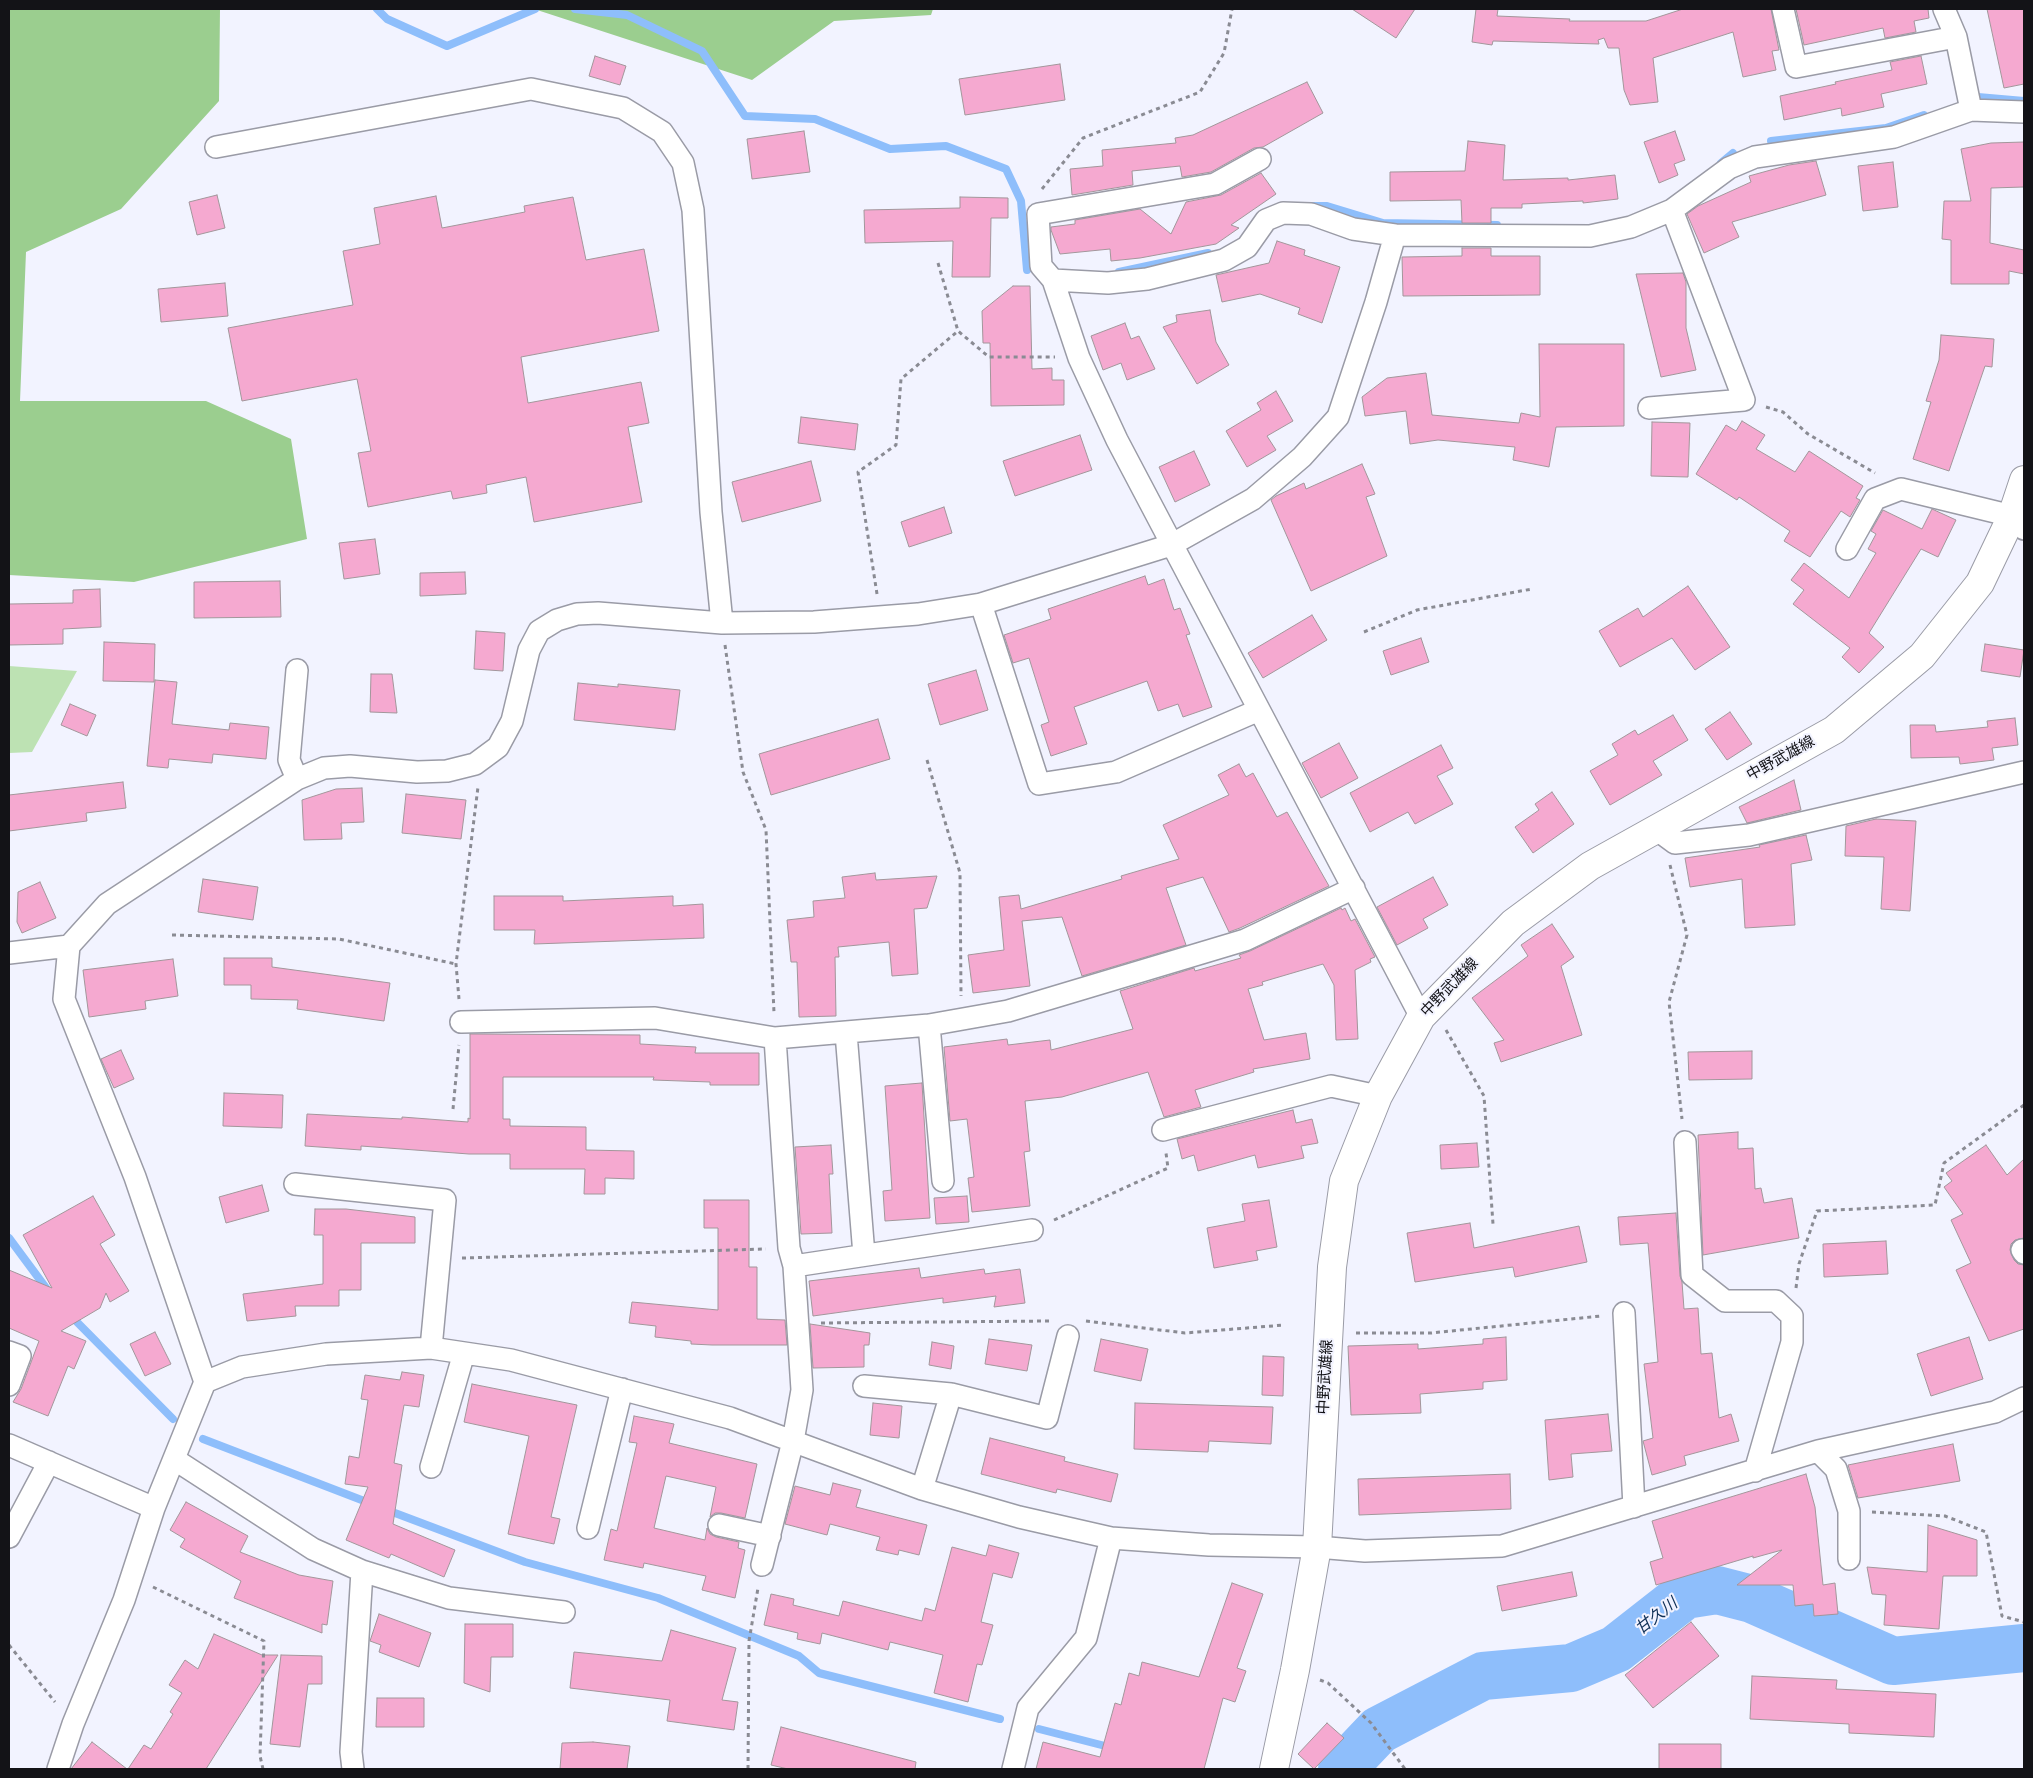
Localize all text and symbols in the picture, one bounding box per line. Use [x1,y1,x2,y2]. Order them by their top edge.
street label: 中野武雄線 [1744,733,1818,785]
street label: 中野武雄線 [1417,955,1483,1021]
street label: 中野武雄線 [1315,1339,1337,1415]
water label: 甘久川 [1632,1595,1682,1639]

